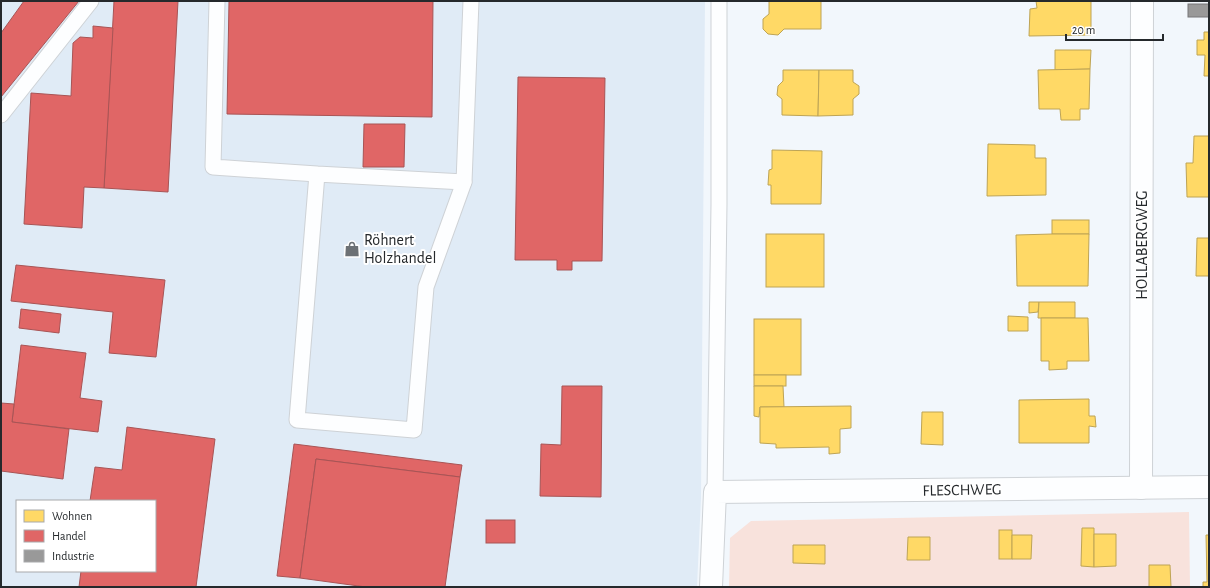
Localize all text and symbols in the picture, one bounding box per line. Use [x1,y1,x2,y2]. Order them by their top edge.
scale bar [1066,16,1163,42]
text: 20 m [1072,24,1095,36]
street label: HOLLABERGWEG [1134,190,1150,300]
place label: Röhnert Holzhandel [364,232,436,266]
shop icon: Röhnert Holzhandel [343,240,361,258]
street label: FLESCHWEG [922,481,1002,499]
legend [16,500,156,572]
text: Wohnen [52,510,92,522]
text: Handel [52,530,86,542]
text: Industrie [52,550,94,562]

